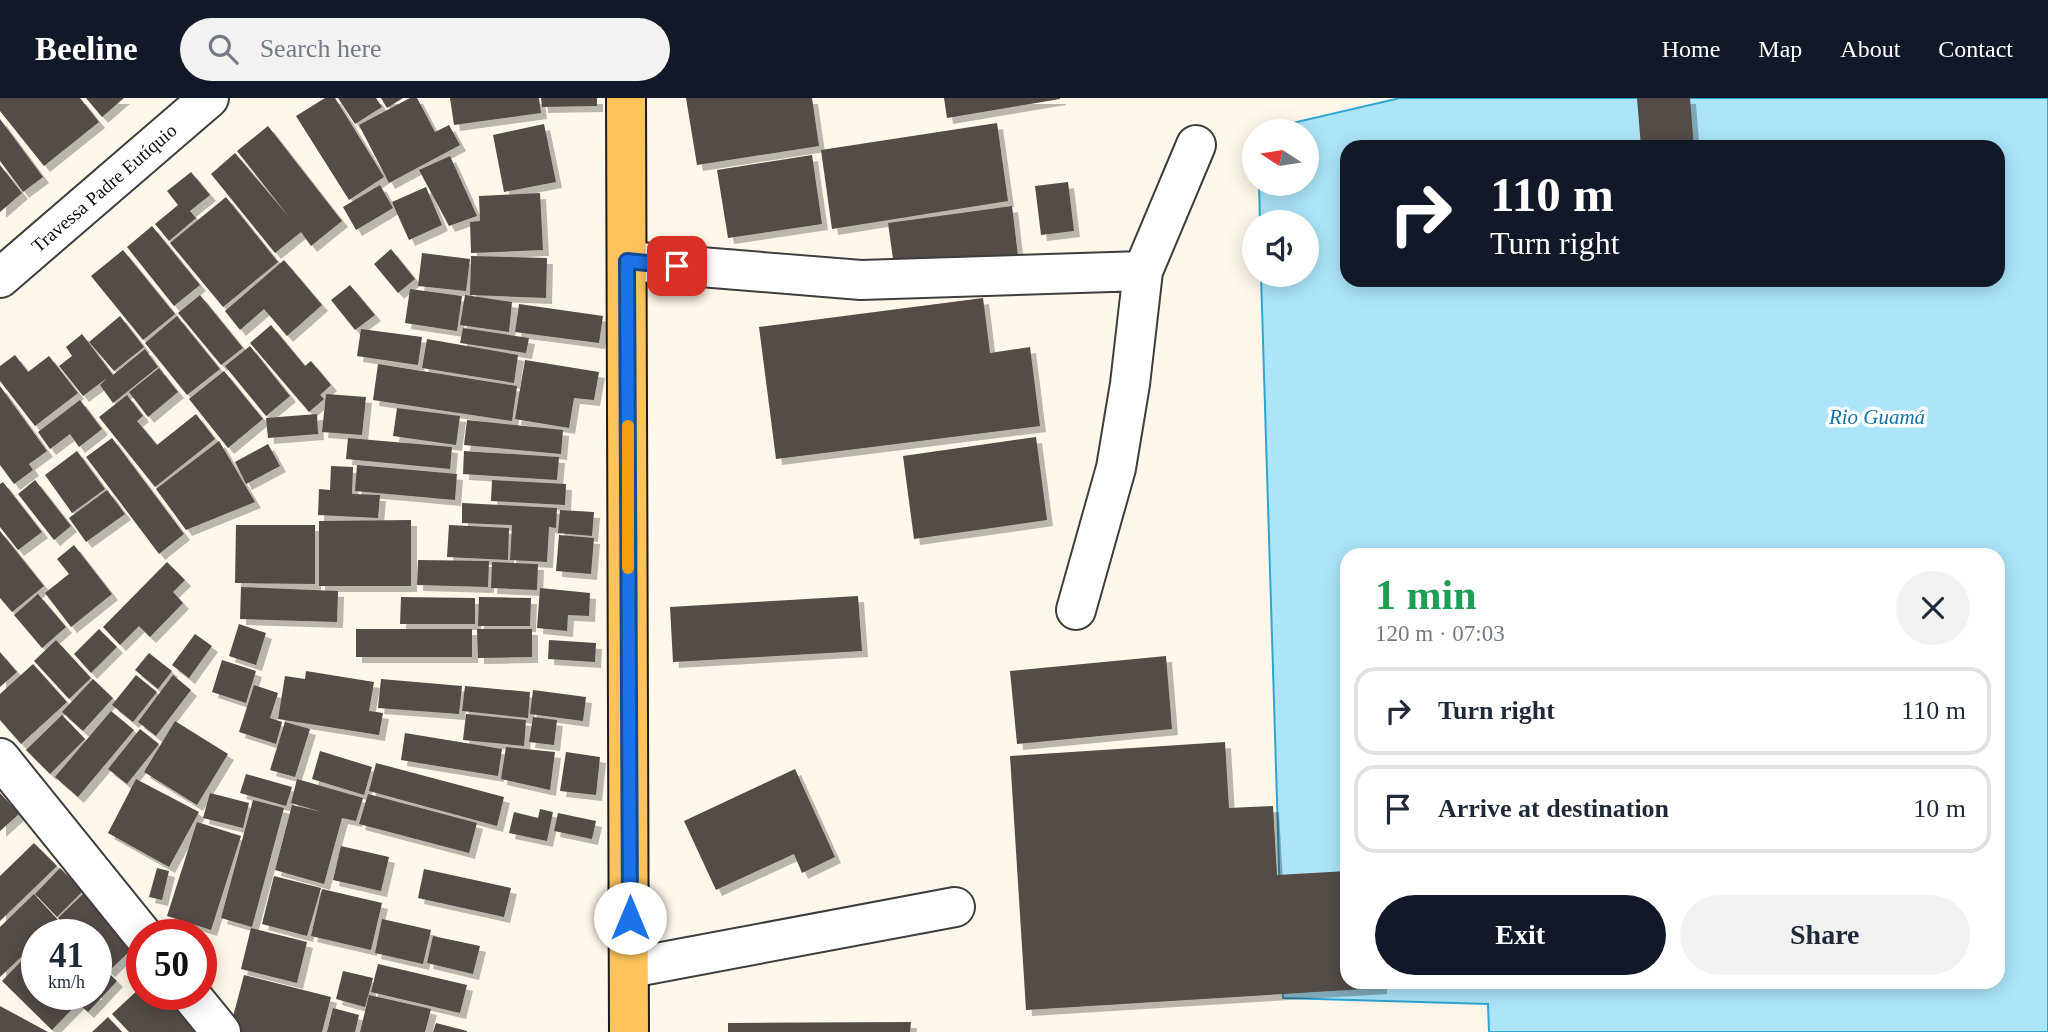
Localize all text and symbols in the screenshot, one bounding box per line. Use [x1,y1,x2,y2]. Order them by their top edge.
search box [180,18,670,81]
icon: search [204,30,242,68]
text: Beeline [35,31,138,67]
text: Search here [260,34,382,63]
text: Home [1662,36,1720,62]
text: Map [1758,36,1802,62]
text: About [1840,36,1900,62]
text: Contact [1938,36,2013,62]
street label: Travessa Padre Eutíquio [27,119,181,257]
north arrow [1242,119,1320,196]
map controls [1242,119,1319,287]
text: 110 m [1490,167,1614,222]
icon: right [1375,168,1466,259]
button: sound [1242,210,1319,287]
text: Turn right [1490,225,1620,261]
pin [647,236,707,296]
icon: arrive [658,247,696,285]
water label: Rio Guamá [1828,405,1926,429]
button: close [1896,571,1970,645]
text: 1 min [1375,572,1477,618]
text: 120 m · 07:03 [1375,621,1505,646]
icon: right [1379,692,1417,730]
text: Turn right [1438,696,1555,725]
text: 110 m [1901,696,1966,725]
icon: arrive [1379,790,1417,828]
text: Arrive at destination [1438,794,1669,823]
text: 10 m [1913,794,1966,823]
position arrow [593,881,667,955]
button: Exit [1375,895,1666,975]
button: Share [1680,895,1970,975]
speed limit sign: 50 [126,919,217,1010]
text: 41 [49,936,84,975]
text: km/h [48,972,85,992]

